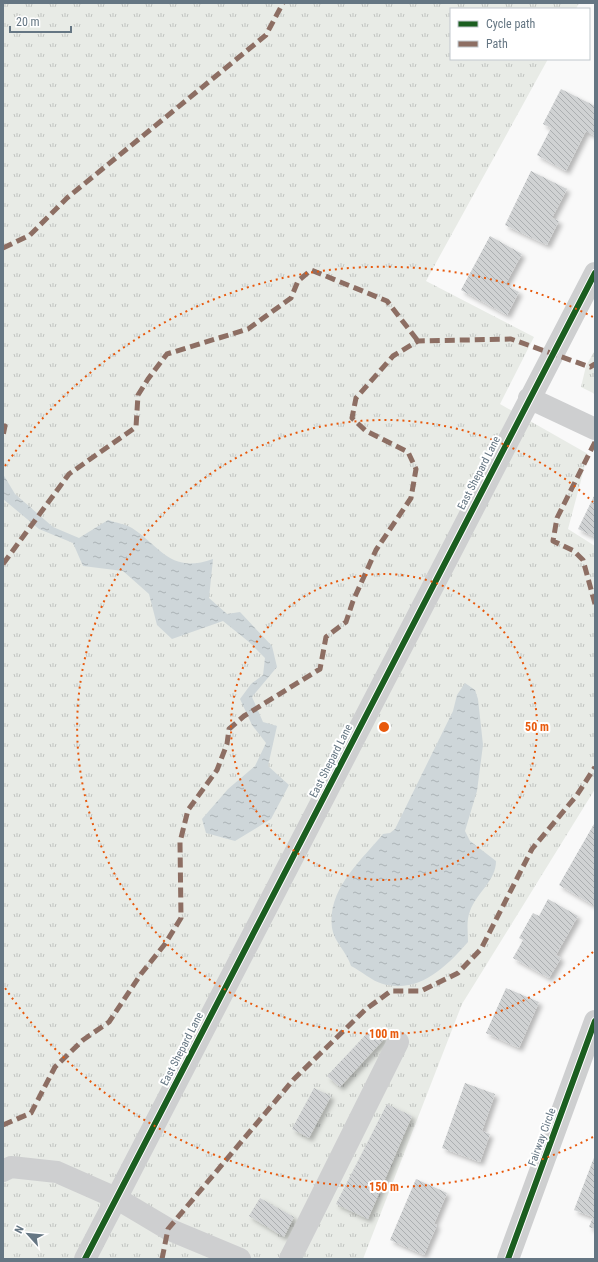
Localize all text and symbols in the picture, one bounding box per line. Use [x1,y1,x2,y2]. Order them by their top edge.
scale bar [10,8,71,34]
legend [450,8,590,60]
text: 20 m [16,15,40,29]
text: Cycle path [486,17,536,31]
text: Path [486,37,508,51]
street label: East Shepard Lane [455,434,503,512]
centre of rings [377,720,391,734]
text: 50 m [525,720,549,734]
street label: East Shepard Lane [307,722,355,800]
street label: East Shepard Lane [158,1010,206,1088]
text: 100 m [369,1027,399,1041]
street label: Fairway Circle [526,1106,558,1168]
text: 150 m [369,1180,399,1194]
north arrow [8,1214,48,1254]
text: N [12,1224,27,1236]

